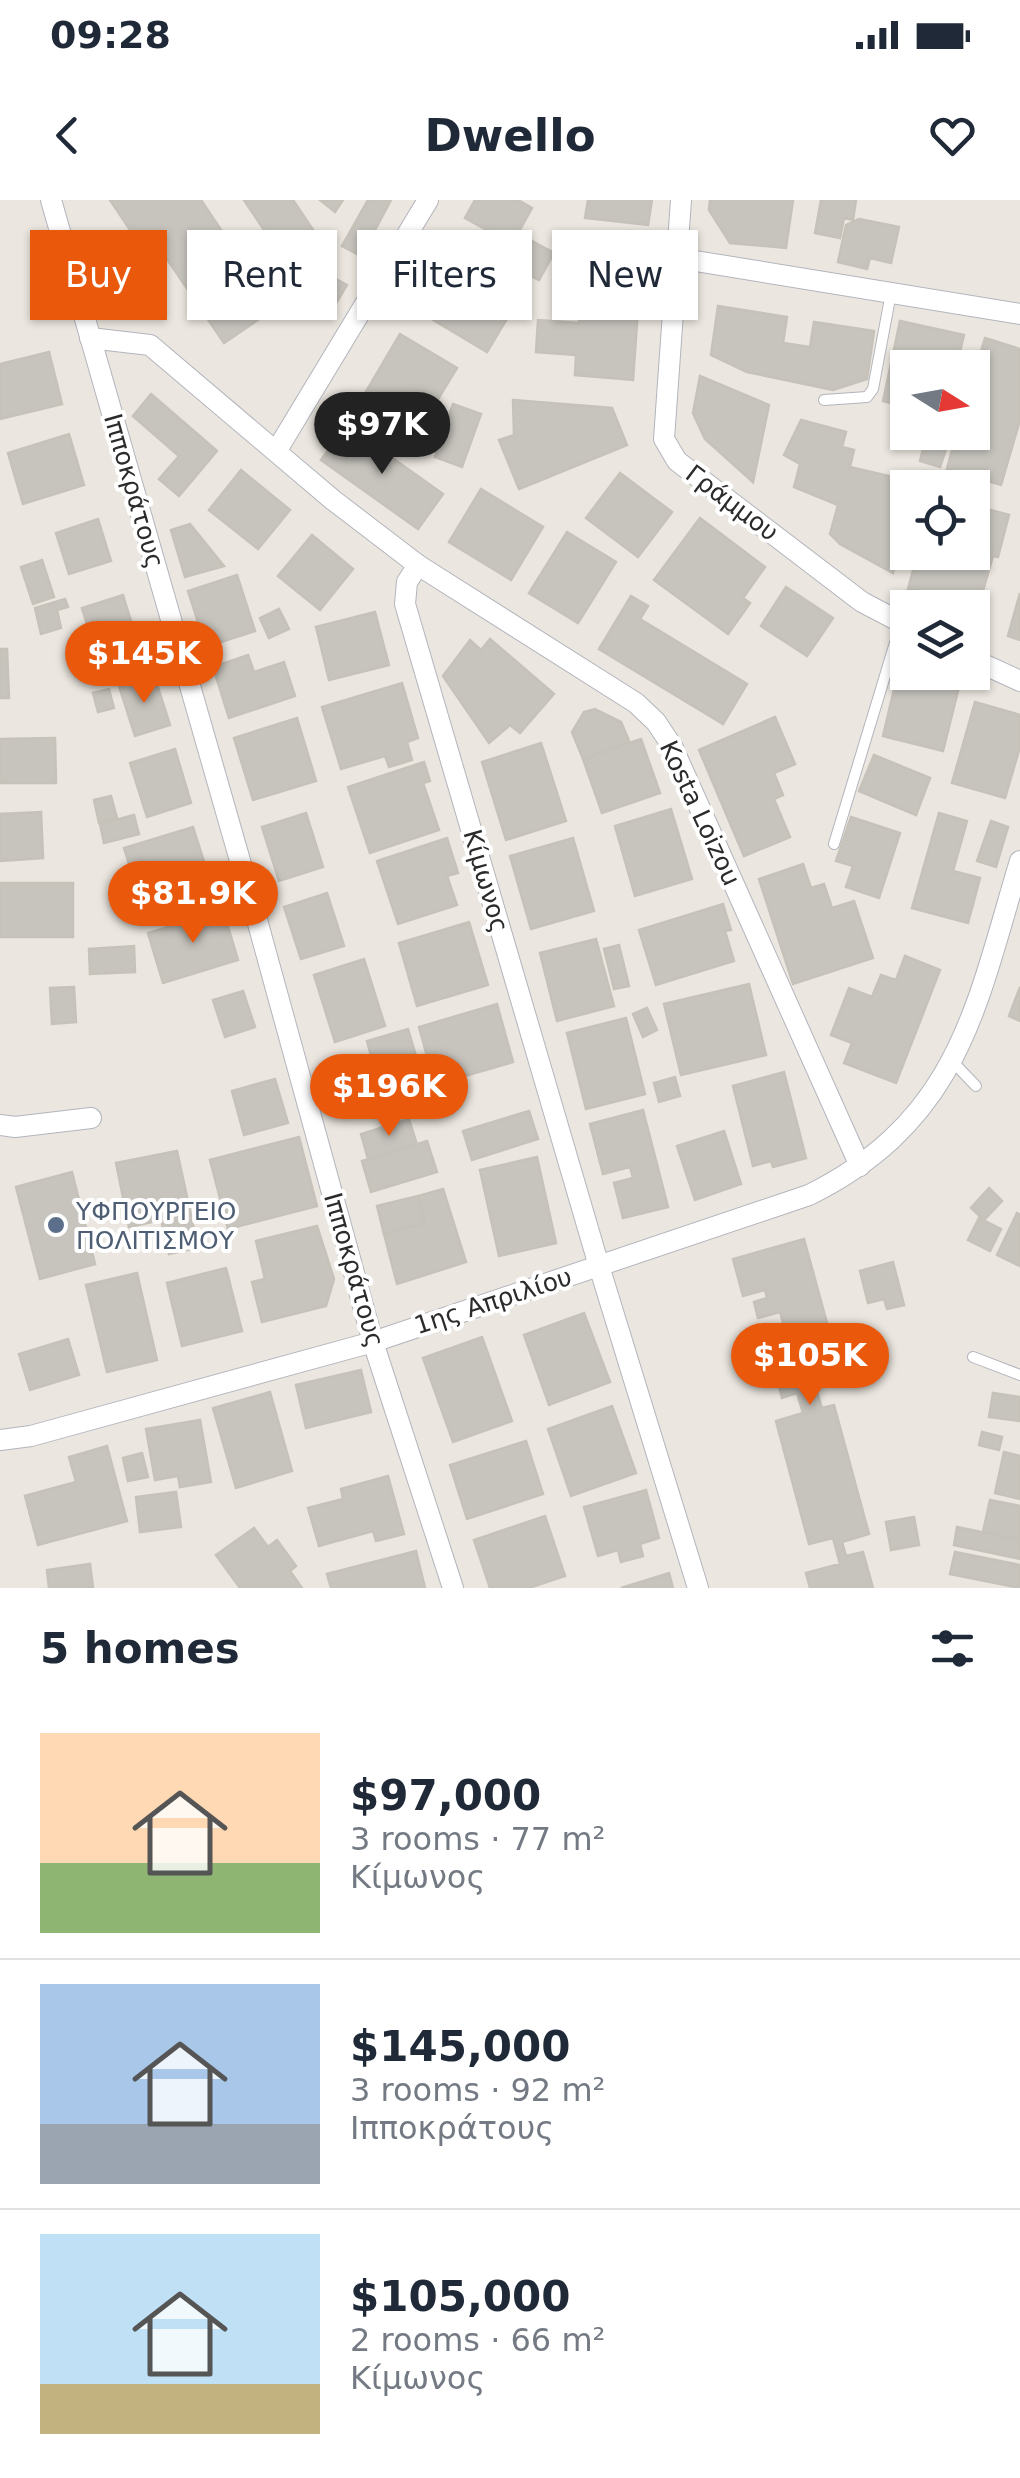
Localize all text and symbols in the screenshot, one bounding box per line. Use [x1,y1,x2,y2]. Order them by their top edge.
text: 09:28 [50,13,171,57]
icon: back [40,108,95,163]
icon: heart [925,108,980,163]
text: Dwello [424,109,596,162]
chip: Buy [30,230,167,320]
chip: Rent [187,230,337,320]
chip: Filters [357,230,532,320]
chip: New [552,230,698,320]
north arrow [890,350,990,450]
map controls [890,350,990,690]
pin: $97K [323,392,441,477]
text: $97K [336,405,428,443]
street label: Ιπποκράτους [98,410,170,572]
street label: Γράμμου [680,459,784,547]
button: locate [890,470,990,570]
button: layers [890,590,990,690]
pin: $145K [74,621,214,706]
text: $145K [87,634,201,672]
street label: Kosta Loizou [654,736,746,890]
street label: Κίμωνος [458,826,514,936]
pin: $81.9K [112,861,274,946]
text: $81.9K [130,874,256,912]
pin: $196K [319,1054,459,1139]
text: $196K [332,1067,446,1105]
street label: Ιπποκράτους [318,1189,390,1351]
place label: ΥΦΠΟΥΡΓΕΙΟ ΠΟΛΙΤΙΣΜΟΥ [75,1197,237,1255]
marker: ΥΦΠΟΥΡΓΕΙΟ ΠΟΛΙΤΙΣΜΟΥ [45,1214,67,1236]
street label: 1ης Απριλίου [411,1262,575,1340]
pin: $105K [740,1323,880,1408]
text: $105K [753,1336,867,1374]
icon: filters [925,1621,980,1676]
text: 5 homes [40,1624,240,1673]
text: $97,000 [350,1771,541,1820]
icon: home [120,1773,240,1893]
text: 3 rooms · 77 m² [350,1820,605,1858]
text: Κίμωνος [350,1858,485,1896]
text: $145,000 [350,2022,571,2071]
icon: home [120,2024,240,2144]
text: 3 rooms · 92 m² [350,2071,605,2109]
text: Ιπποκράτους [350,2109,554,2147]
text: $105,000 [350,2272,571,2321]
icon: home [120,2274,240,2394]
text: 2 rooms · 66 m² [350,2321,605,2359]
text: Κίμωνος [350,2359,485,2397]

